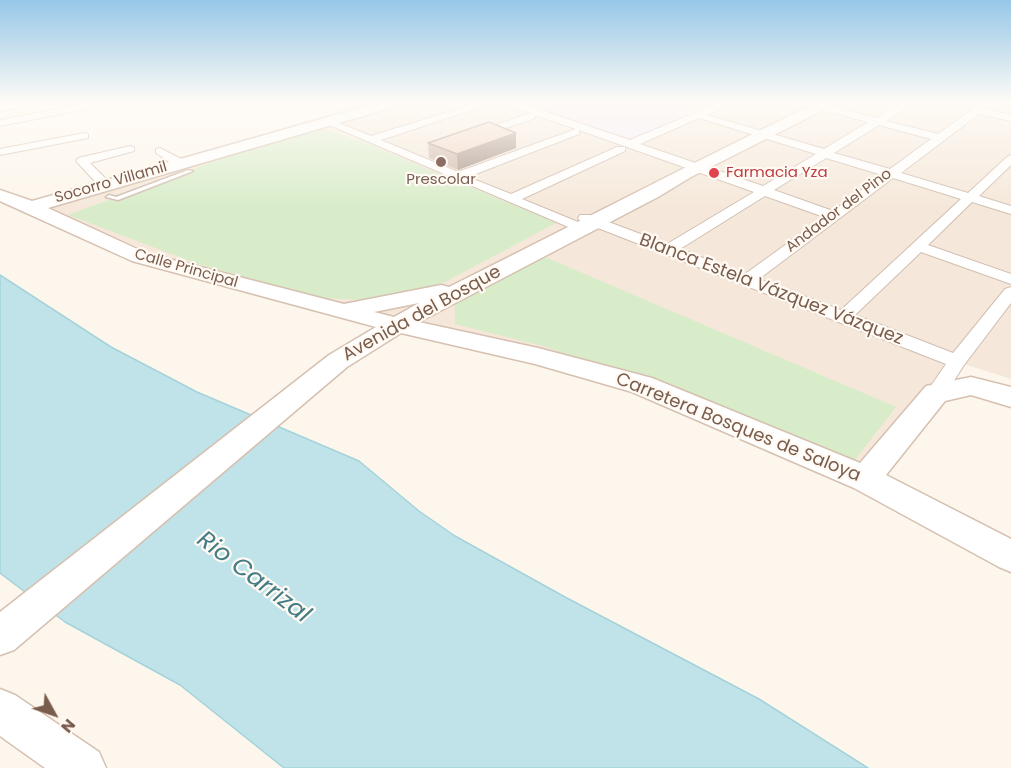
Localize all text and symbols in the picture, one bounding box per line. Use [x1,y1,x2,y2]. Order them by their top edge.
marker: Prescolar [434,155,448,169]
street label: Socorro Villamil [53,158,169,208]
place label: Farmacia Yza [726,164,828,182]
street label: Andador del Pino [782,165,896,257]
marker: Farmacia Yza [707,166,721,180]
place label: Prescolar [406,171,476,189]
street label: Blanca Estela Vázquez Vázquez [636,230,906,350]
street label: Calle Principal [132,246,240,292]
street label: Avenida del Bosque [339,261,505,367]
street label: Carretera Bosques de Saloya [612,369,864,487]
water label: Rio Carrizal [191,526,315,630]
north arrow [24,684,84,744]
text: N [55,714,81,738]

